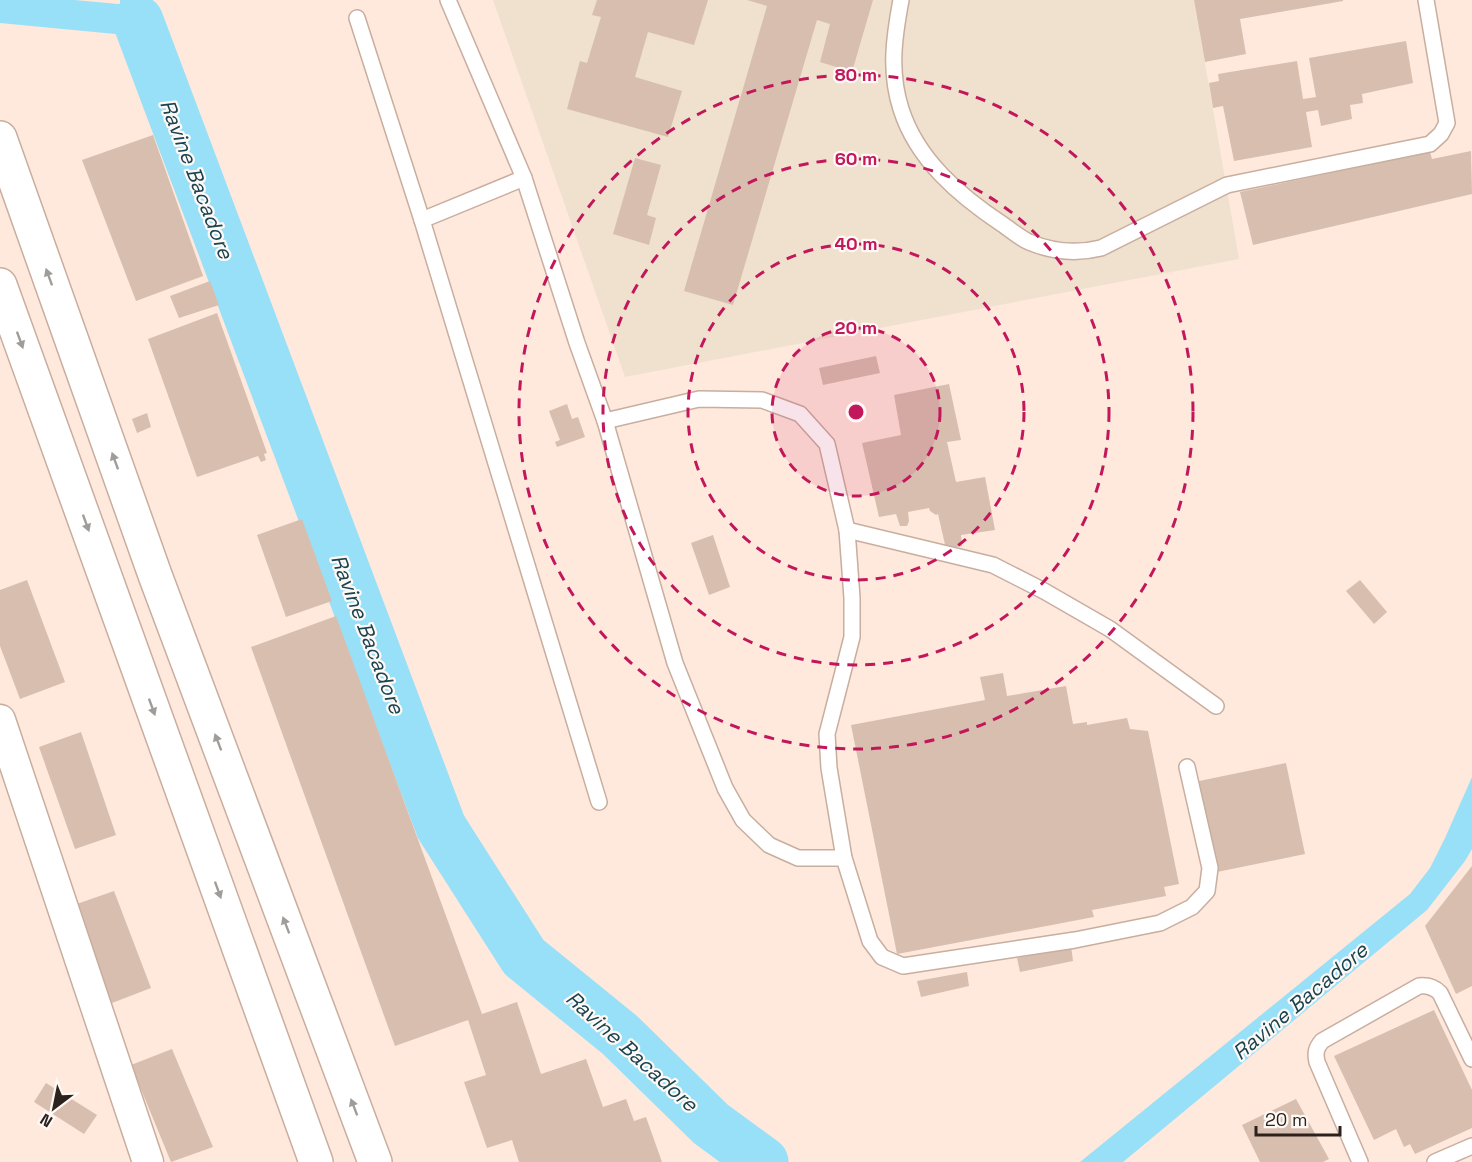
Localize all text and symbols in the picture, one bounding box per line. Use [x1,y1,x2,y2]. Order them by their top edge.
text: 80 m [835,63,877,86]
water label: Ravine Bacadore [154,96,240,264]
text: 60 m [835,147,877,170]
text: 40 m [834,232,878,255]
one-way arrow [44,268,54,286]
text: 20 m [835,316,877,339]
one-way arrow [15,331,25,349]
centre of rings [846,402,866,422]
one-way arrow [109,452,119,470]
one-way arrow [81,514,91,532]
water label: Ravine Bacadore [325,551,411,719]
one-way arrow [147,698,157,716]
one-way arrow [212,733,222,751]
one-way arrow [214,881,223,899]
one-way arrow [281,915,291,933]
water label: Ravine Bacadore [1227,936,1374,1065]
water label: Ravine Bacadore [560,985,705,1118]
north arrow [24,1078,84,1138]
one-way arrow [349,1098,359,1116]
scale bar [1256,1099,1340,1137]
text: 20 m [1265,1108,1308,1131]
text: N [36,1109,56,1132]

